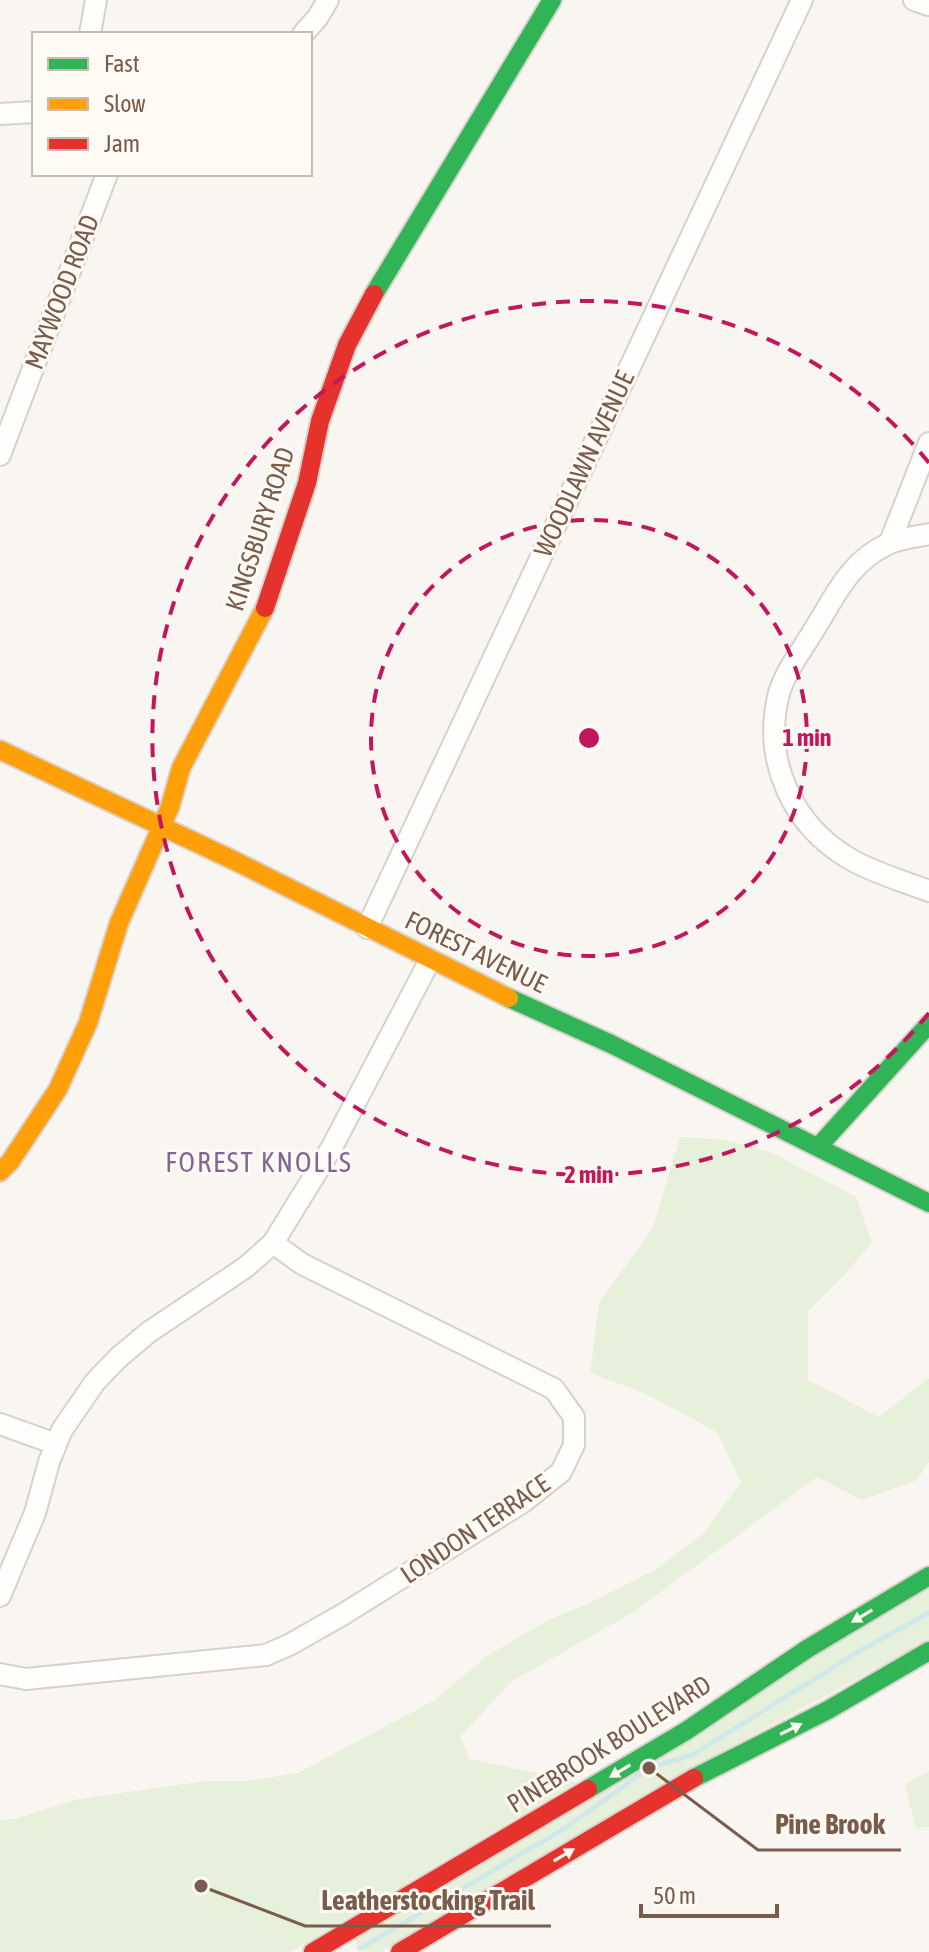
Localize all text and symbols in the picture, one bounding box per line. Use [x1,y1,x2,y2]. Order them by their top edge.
legend [32,32,312,176]
text: Fast [104,50,140,77]
text: Slow [104,90,146,117]
text: Jam [104,130,140,157]
street label: MAYWOOD ROAD [19,211,105,373]
street label: WOODLAWN AVENUE [528,366,640,562]
street label: KINGSBURY ROAD [219,443,301,615]
centre of rings [575,724,603,752]
text: 1 min [782,724,832,751]
street label: FOREST AVENUE [400,905,552,999]
district label: FOREST KNOLLS [165,1146,353,1178]
text: 2 min [564,1161,614,1188]
street label: LONDON TERRACE [395,1468,555,1590]
one-way arrow [851,1608,873,1622]
street label: PINEBROOK BOULEVARD [502,1669,716,1819]
one-way arrow [779,1722,802,1735]
one-way arrow [609,1764,631,1778]
callout: Pine Brook [758,1798,901,1850]
text: Pine Brook [775,1808,886,1840]
one-way arrow [553,1848,575,1862]
scale bar [641,1868,777,1918]
callout: Leatherstocking Trail [305,1874,551,1926]
text: 50 m [653,1882,696,1909]
text: Leatherstocking Trail [321,1884,535,1916]

